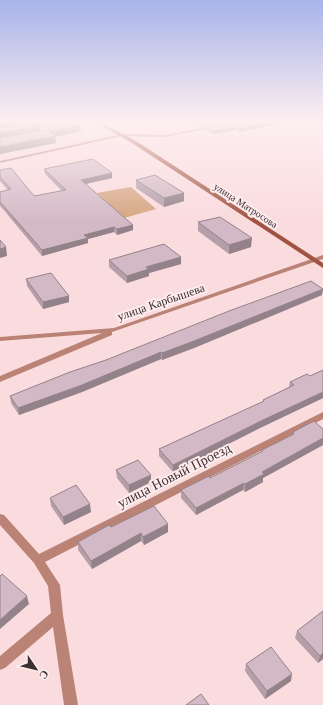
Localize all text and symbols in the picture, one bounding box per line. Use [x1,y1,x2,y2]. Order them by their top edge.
street label: улица Матросова [212,181,280,230]
street label: улица Карбышева [116,280,207,323]
street label: улица Новый Проезд [115,440,233,511]
north arrow [16,649,56,689]
text: С [37,668,51,681]

